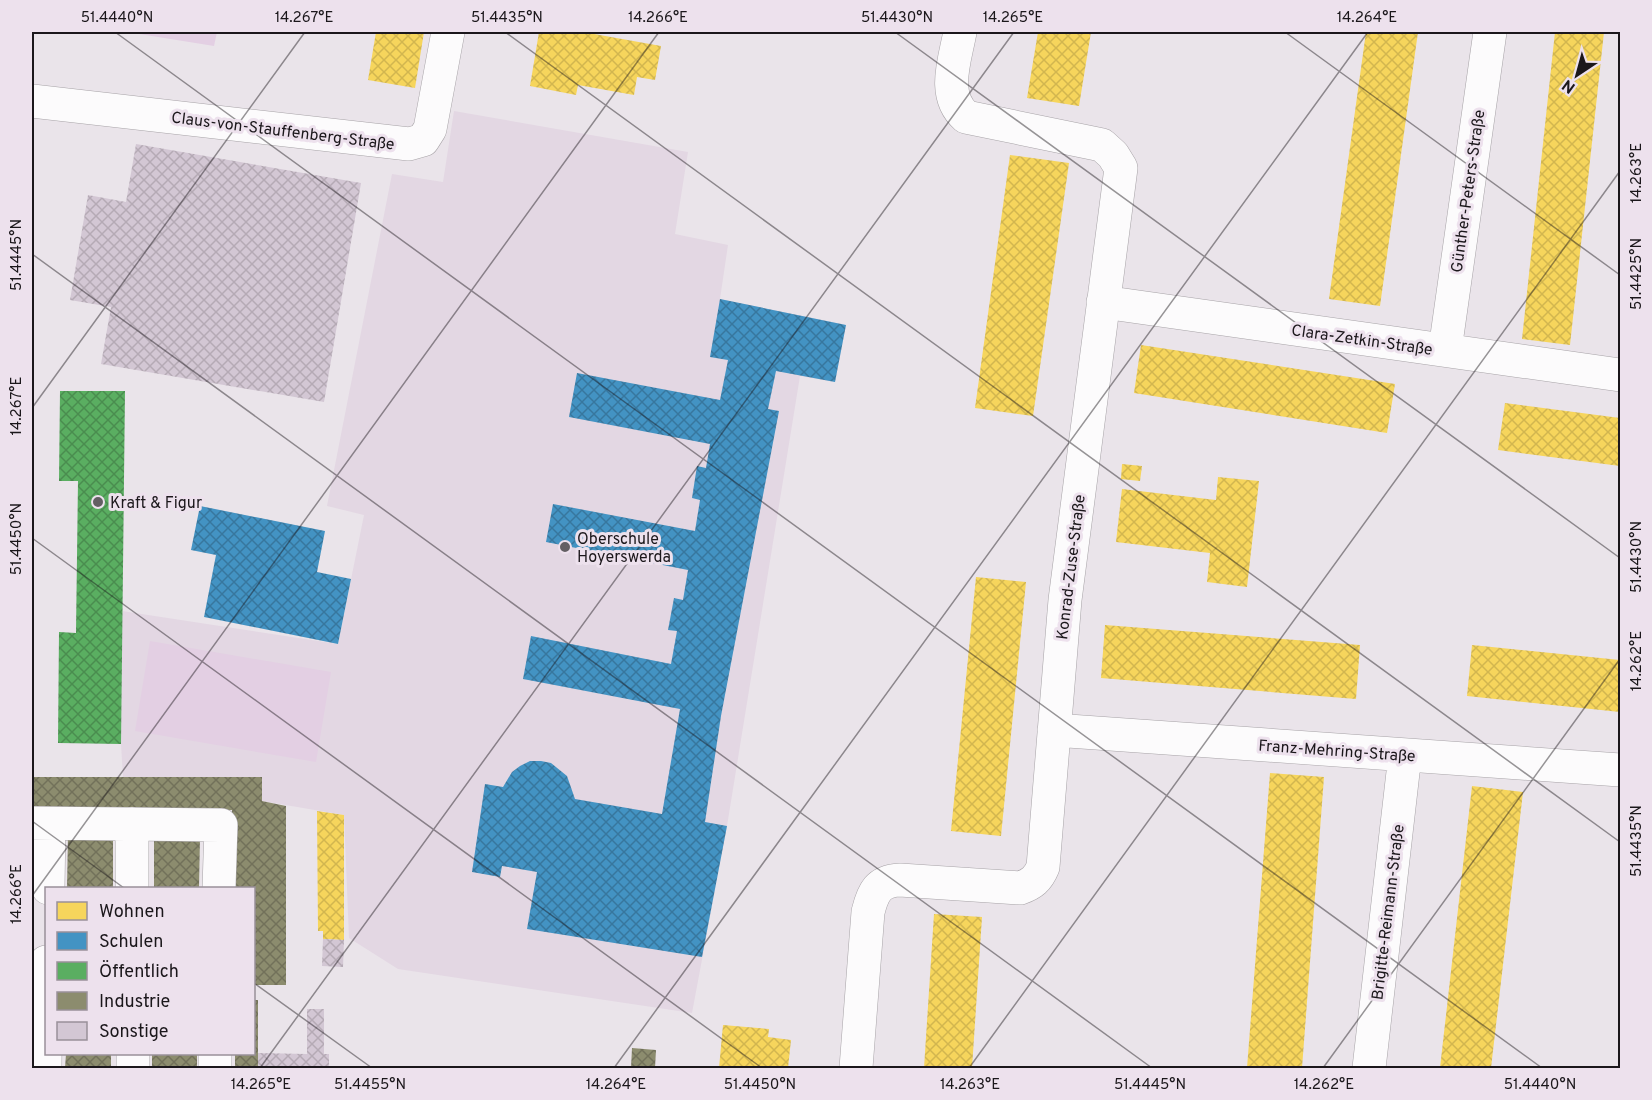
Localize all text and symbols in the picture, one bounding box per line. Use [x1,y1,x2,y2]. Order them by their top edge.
text: 51.4440°N [81,9,153,28]
text: 14.267°E [275,9,333,28]
text: 51.4435°N [471,9,543,28]
text: 14.266°E [628,9,688,28]
text: 51.4430°N [861,9,933,28]
text: 14.265°E [983,9,1043,28]
text: 14.264°E [1337,9,1397,28]
north arrow [1547,45,1607,105]
text: N [1559,74,1580,97]
street label: Claus-von-Stauffenberg-Straße [170,108,396,156]
street label: Günther-Peters-Straße [1448,109,1490,274]
text: 14.263°E [1628,143,1647,203]
text: 51.4445°N [8,219,27,291]
text: 51.4425°N [1628,238,1647,310]
street label: Clara-Zetkin-Straße [1290,321,1434,361]
text: 14.267°E [8,377,27,435]
street label: Konrad-Zuse-Straße [1053,493,1091,641]
place label: Kraft & Figur [110,494,202,514]
marker: Kraft & Figur [91,495,105,509]
text: 51.4450°N [8,503,27,575]
text: 51.4430°N [1628,521,1647,593]
place label: Oberschule Hoyerswerda [577,530,671,568]
marker: Oberschule Hoyerswerda [558,540,572,554]
text: 14.262°E [1628,631,1647,691]
street label: Franz-Mehring-Straße [1258,737,1416,767]
text: 51.4435°N [1628,805,1647,877]
street label: Brigitte-Reimann-Straße [1368,823,1410,1001]
text: 14.266°E [8,864,27,924]
legend [45,887,255,1055]
text: Wohnen [99,901,165,924]
text: Schulen [99,931,163,954]
text: Öffentlich [99,959,179,984]
text: Industrie [99,991,170,1014]
text: Sonstige [99,1021,169,1044]
text: 14.265°E [231,1076,291,1095]
text: 51.4455°N [334,1076,406,1095]
text: 14.264°E [586,1076,646,1095]
text: 51.4450°N [724,1076,796,1095]
text: 14.263°E [940,1076,1000,1095]
text: 51.4445°N [1114,1076,1186,1095]
text: 14.262°E [1294,1076,1354,1095]
text: 51.4440°N [1504,1076,1576,1095]

